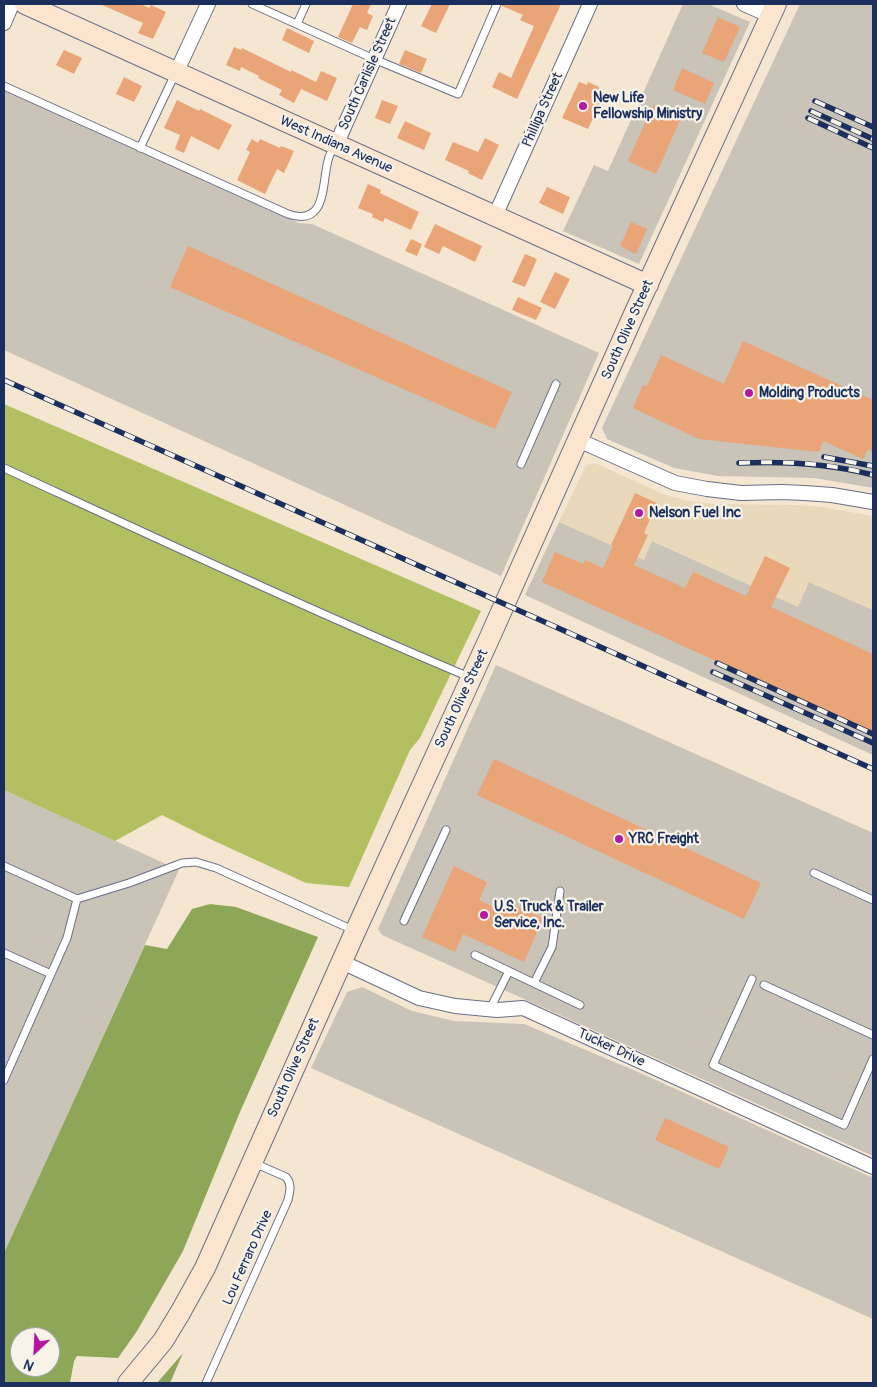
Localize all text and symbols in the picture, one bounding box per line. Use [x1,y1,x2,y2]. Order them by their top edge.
street label: South Carlisle Street [336,15,400,133]
street label: Phillipa Street [519,70,567,150]
place label: New Life Fellowship Ministry [593,90,702,122]
marker: New Life Fellowship Ministry [577,100,589,112]
street label: West Indiana Avenue [277,113,395,177]
street label: South Olive Street [599,278,657,382]
place label: Molding Products [759,385,860,401]
marker: Molding Products [743,387,755,399]
place label: Nelson Fuel Inc [649,505,741,521]
marker: Nelson Fuel Inc [633,507,645,519]
street label: South Olive Street [432,647,492,751]
place label: YRC Freight [629,831,699,847]
marker: YRC Freight [613,833,625,845]
place label: U.S. Truck & Trailer Service, Inc. [494,899,604,932]
marker: U.S. Truck & Trailer Service, Inc. [478,909,490,921]
street label: South Olive Street [265,1016,323,1120]
street label: Tucker Drive [575,1025,647,1071]
street label: Lou Ferraro Drive [220,1208,276,1308]
north arrow [10,1327,60,1377]
text: N [21,1355,37,1375]

